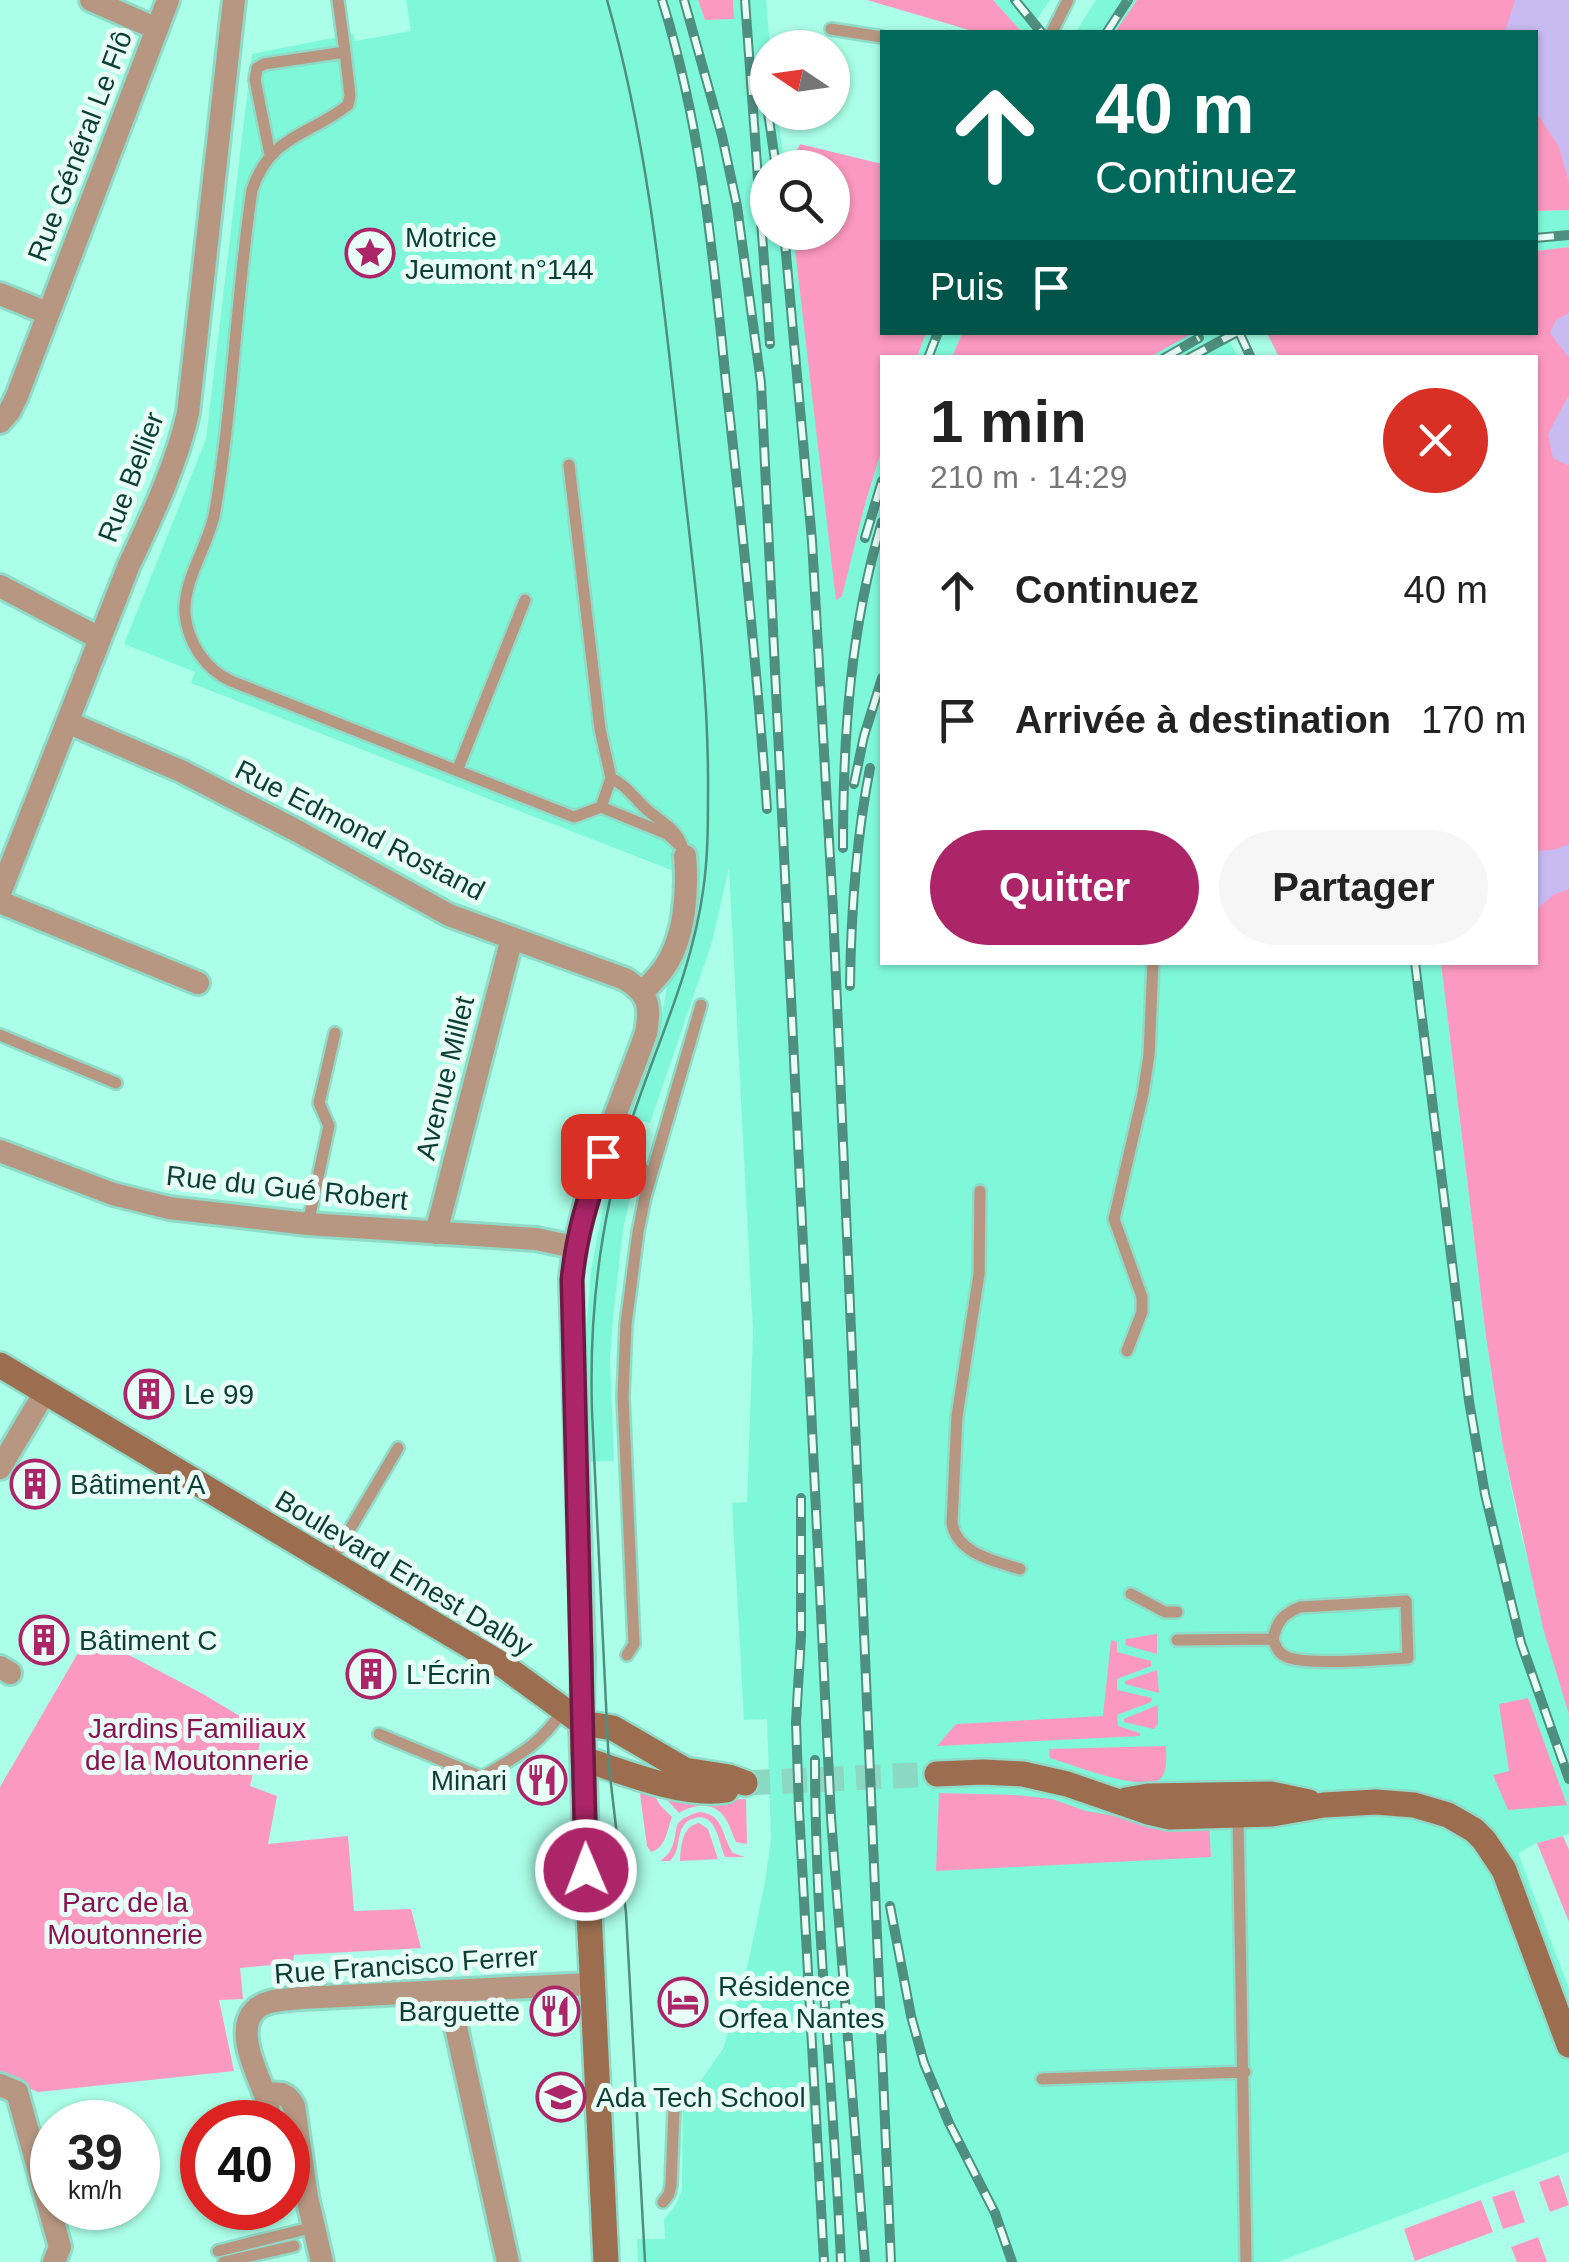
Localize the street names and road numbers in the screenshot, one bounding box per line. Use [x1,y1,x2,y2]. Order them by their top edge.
street label: Rue Général Le Flô [22,26,138,266]
street label: Rue Bellier [92,408,170,546]
street label: Rue Edmond Rostand [230,754,490,906]
street label: Avenue Millet [410,993,480,1163]
street label: Rue du Gué Robert [165,1160,410,1216]
street label: Boulevard Ernest Dalby [270,1484,538,1662]
street label: Rue Francisco Ferrer [273,1940,539,1990]

